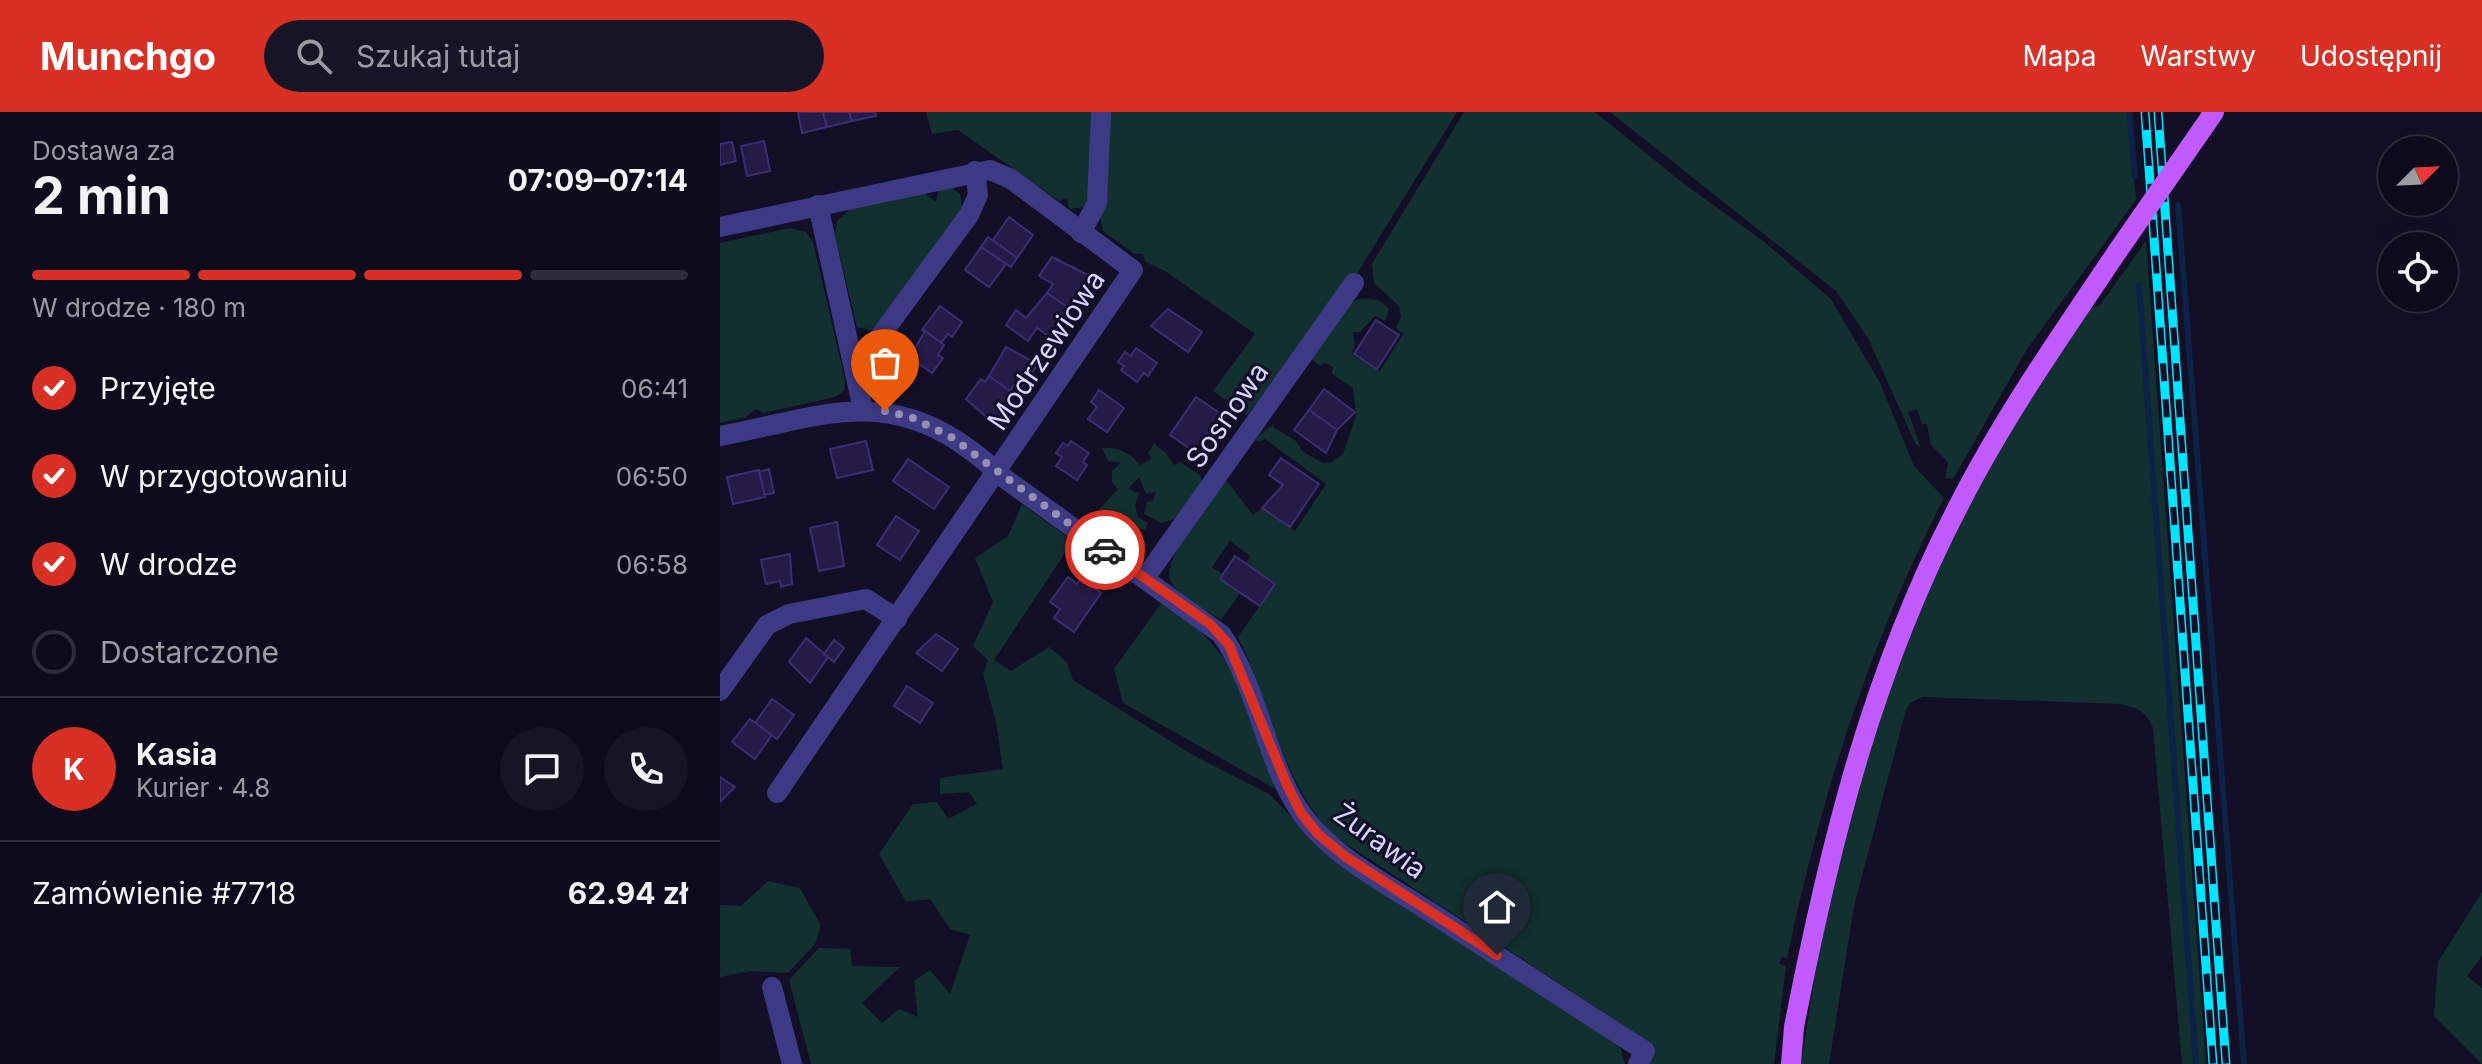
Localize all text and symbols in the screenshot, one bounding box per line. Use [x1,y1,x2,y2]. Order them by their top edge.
search box [264,20,824,92]
text: Munchgo [40,33,216,79]
icon: search [292,34,336,78]
text: Szukaj tutaj [356,38,520,74]
text: Mapa [2022,39,2097,73]
text: Warstwy [2141,39,2256,73]
text: Udostępnij [2300,39,2442,73]
text: Dostawa za [32,135,175,166]
north arrow [2378,136,2458,216]
map controls [2378,136,2458,312]
text: 07:09–07:14 [508,162,688,198]
text: 2 min [32,164,171,227]
button: locate [2378,232,2458,312]
street label: Modrzewiowa [980,264,1112,436]
text: W drodze · 180 m [32,292,246,323]
pin [851,329,919,411]
icon: bag [863,341,907,385]
street label: Sosnowa [1178,356,1276,474]
icon: check [32,366,76,410]
text: Przyjęte [100,370,216,406]
text: 06:41 [621,373,688,404]
icon: check [32,454,76,498]
text: W przygotowaniu [100,458,348,494]
text: 06:50 [616,461,688,492]
courier [1065,510,1145,590]
icon: car [1083,528,1127,572]
icon: check [32,542,76,586]
text: W drodze [100,546,237,582]
text: 06:58 [616,549,688,580]
text: Dostarczone [100,634,279,670]
button: chat [500,727,584,811]
button: phone [604,727,688,811]
text: Kasia [136,736,217,772]
text: K [63,751,85,787]
text: Kurier · 4.8 [136,772,270,803]
street label: Żurawia [1327,796,1433,886]
pin [1463,873,1531,955]
text: Zamówienie #7718 [32,875,296,911]
text: 62.94 zł [568,875,688,911]
icon: home [1475,885,1519,929]

